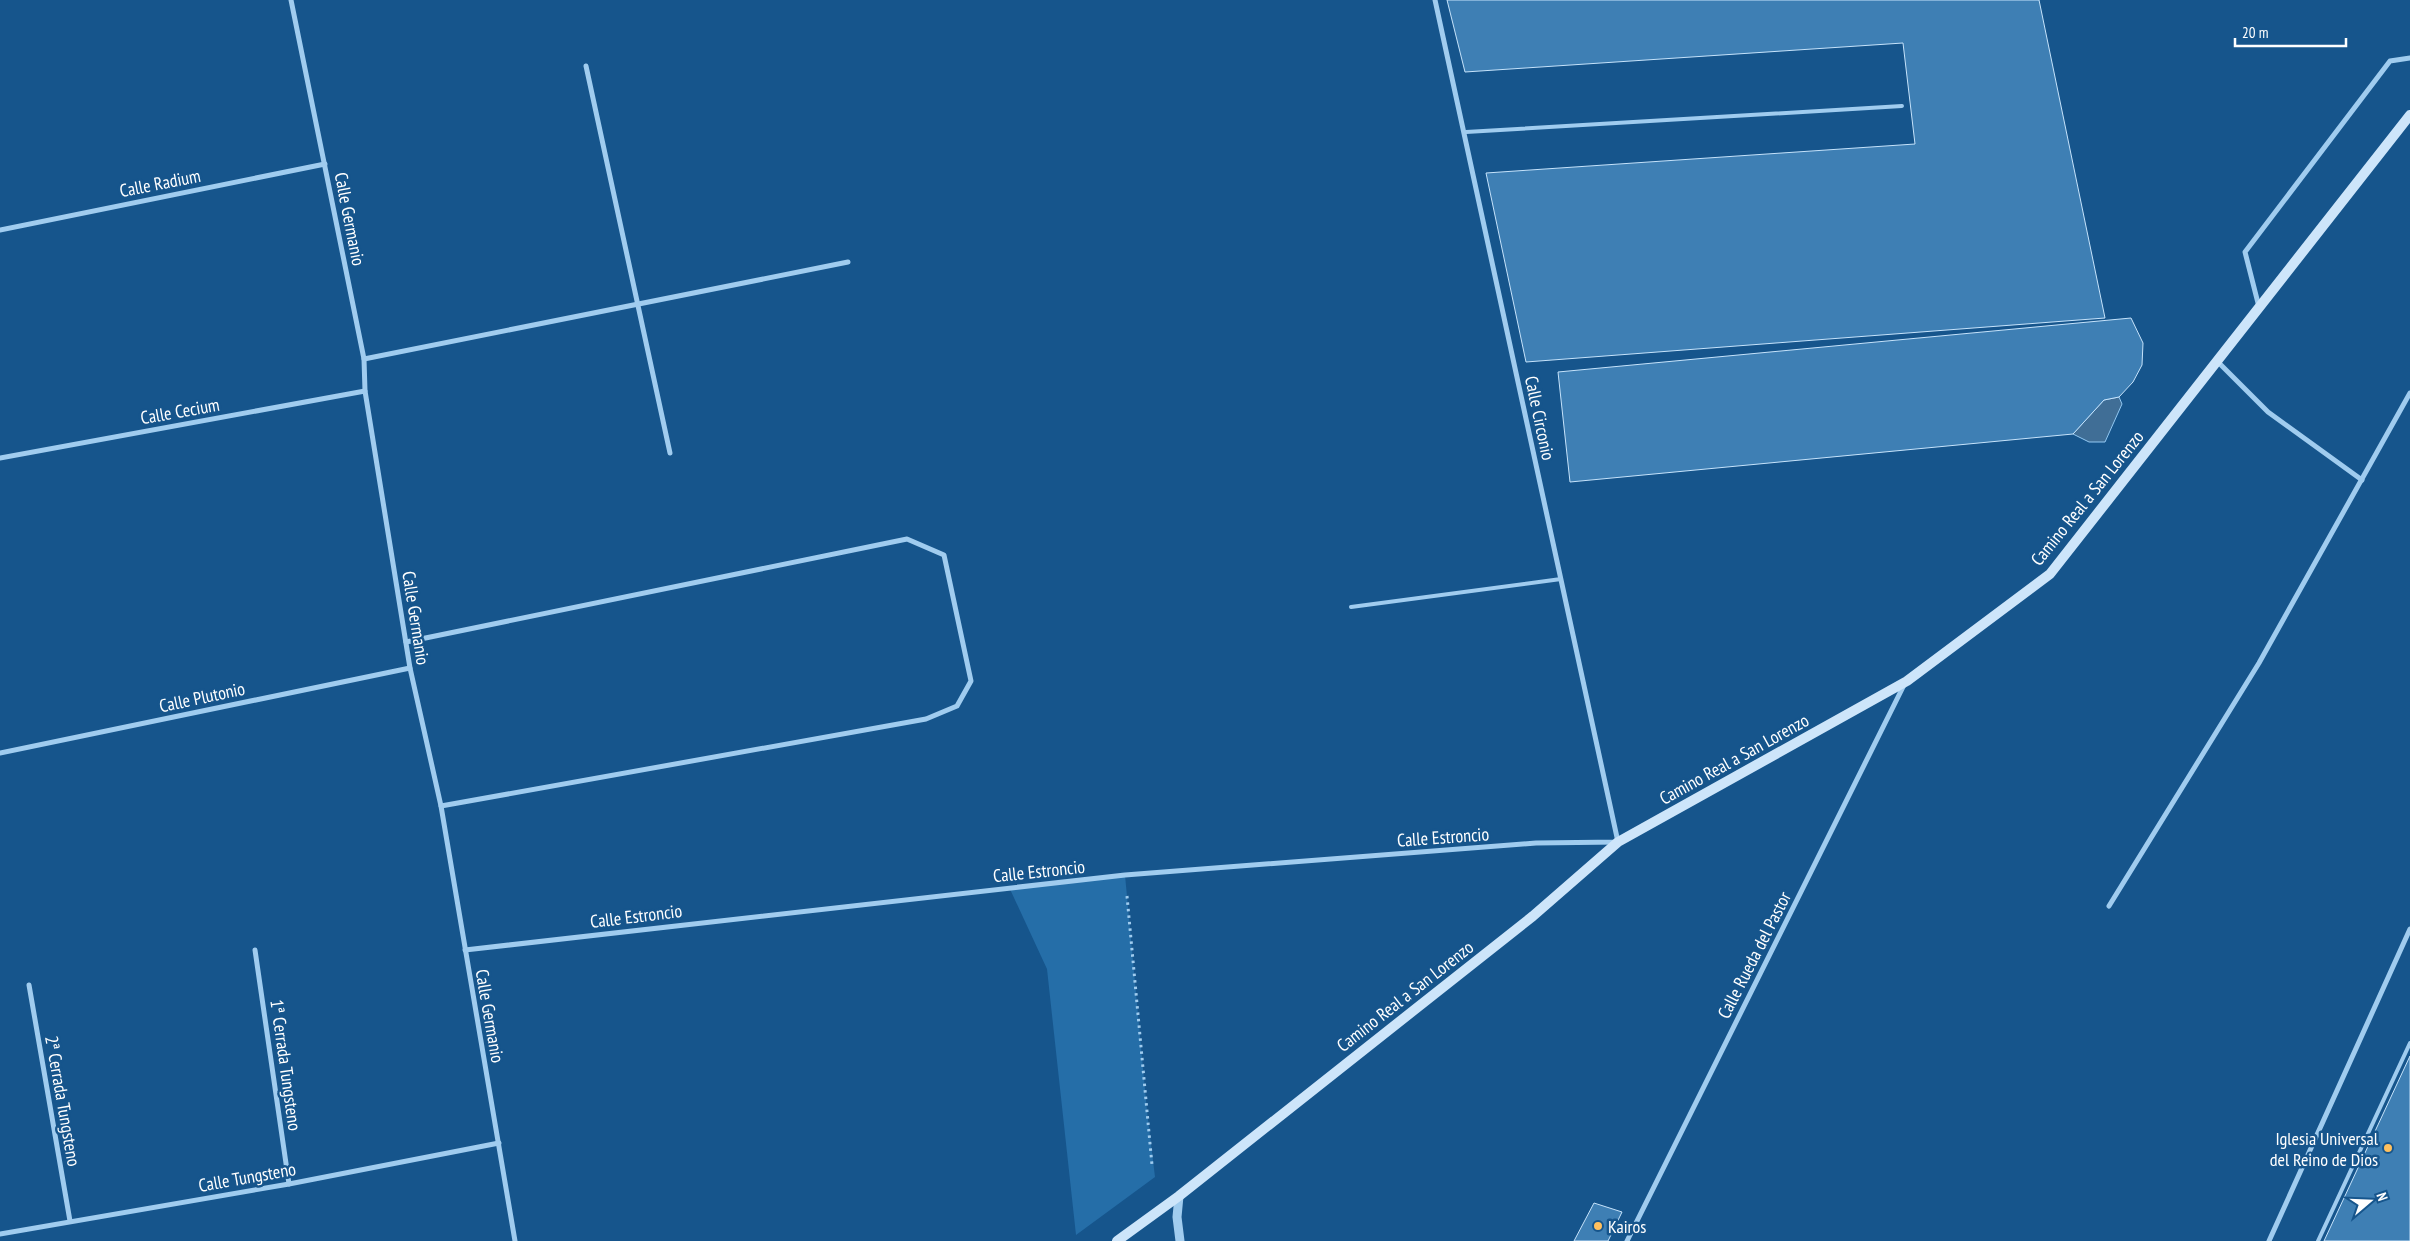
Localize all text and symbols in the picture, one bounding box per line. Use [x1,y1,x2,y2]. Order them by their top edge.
scale bar [2235,15,2346,47]
text: 20 m [2242,23,2268,42]
street label: Calle Radium [118,164,202,202]
street label: Calle Germanio [330,170,370,268]
street label: Calle Circonio [1520,374,1560,462]
street label: Calle Cecium [139,393,221,429]
street label: Camino Real a San Lorenzo [2025,426,2149,570]
street label: Calle Germanio [397,569,435,667]
street label: Calle Plutonio [157,677,247,717]
street label: Camino Real a San Lorenzo [1655,708,1813,810]
street label: Calle Estroncio [1396,822,1490,852]
street label: Calle Estroncio [992,855,1086,887]
street label: Calle Rueda del Pastor [1712,888,1796,1022]
street label: Calle Estroncio [589,899,683,933]
street label: Camino Real a San Lorenzo [1332,935,1478,1057]
street label: Calle Germanio [470,967,510,1065]
street label: 1ª Cerrada Tungsteno [265,998,307,1132]
street label: 2ª Cerrada Tungsteno [40,1034,86,1168]
place label: Iglesia Universal del Reino de Dios [2270,1127,2379,1171]
marker: Iglesia Universal del Reino de Dios [2382,1142,2394,1154]
street label: Calle Tungsteno [197,1157,298,1197]
north arrow [2345,1176,2395,1226]
text: N [2373,1190,2392,1203]
place label: Kairos [1608,1215,1646,1238]
marker: Kairos [1592,1220,1604,1232]

